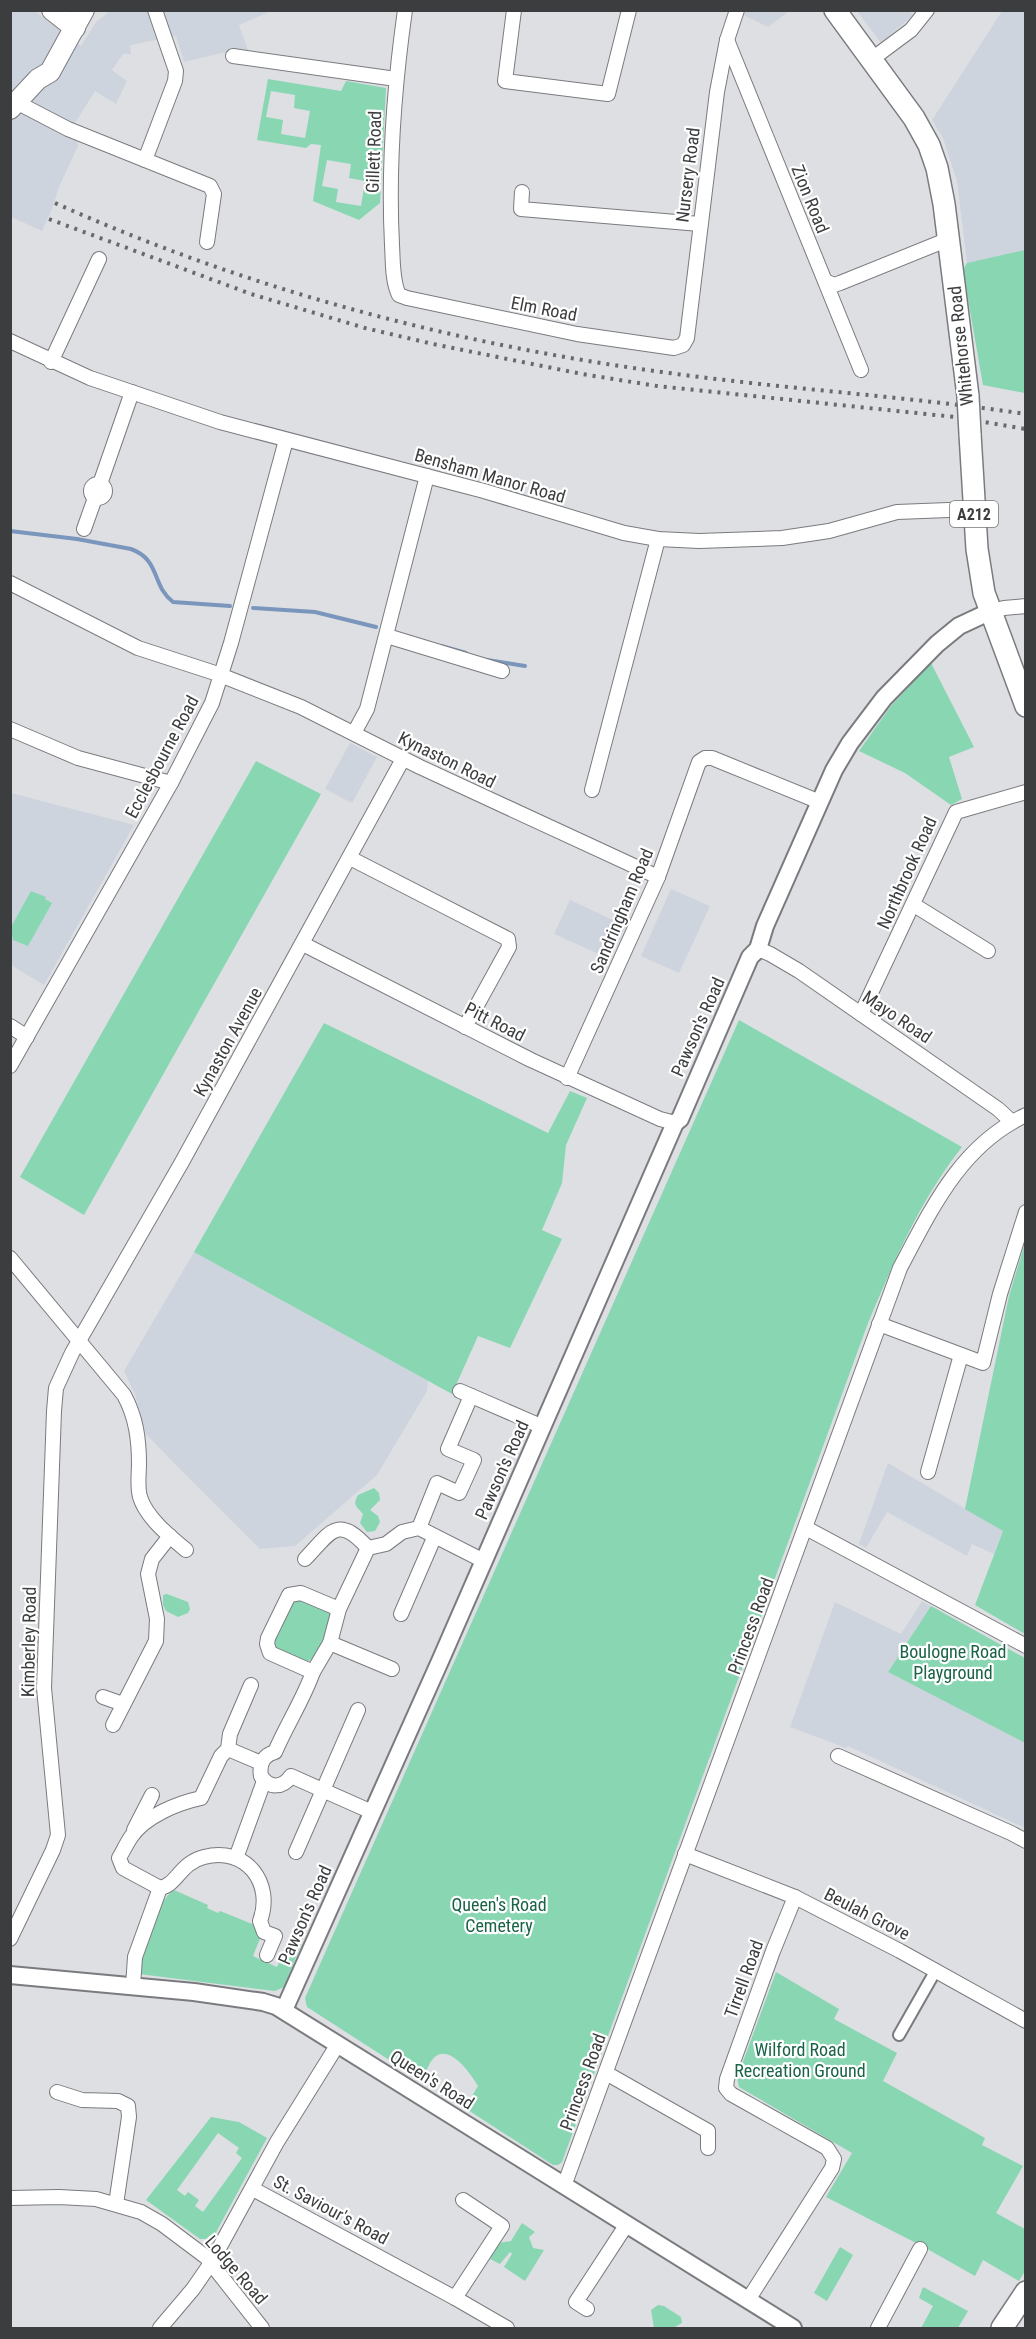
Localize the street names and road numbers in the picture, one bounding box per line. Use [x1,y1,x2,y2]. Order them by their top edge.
street label: Gillett Road [362,110,385,194]
street label: Nursery Road [671,126,704,224]
street label: Zion Road [787,162,834,236]
street label: Whitehorse Road [944,285,977,407]
street label: Elm Road [509,292,579,325]
street label: Bensham Manor Road [412,444,568,507]
road number: A212 [950,501,998,527]
street label: Ecclesbourne Road [120,692,203,822]
street label: Kynaston Road [395,727,499,792]
street label: Northbrook Road [872,813,941,932]
street label: Sandringham Road [586,845,657,977]
street label: Pawson's Road [666,974,729,1080]
street label: Kynaston Avenue [189,984,266,1100]
street label: Mayo Road [859,986,936,1047]
street label: Pitt Road [461,997,529,1046]
street label: Pawson's Road [470,1417,533,1523]
street label: Princess Road [723,1574,778,1677]
street label: Kimberley Road [17,1587,40,1697]
street label: Pawson's Road [273,1862,336,1968]
street label: Beulah Grove [821,1883,914,1944]
street label: Tirrell Road [720,1937,767,2021]
street label: Princess Road [555,2030,610,2133]
street label: Queen's Road [386,2045,478,2114]
street label: St. Saviour's Road [270,2170,392,2249]
street label: Lodge Road [201,2231,272,2308]

